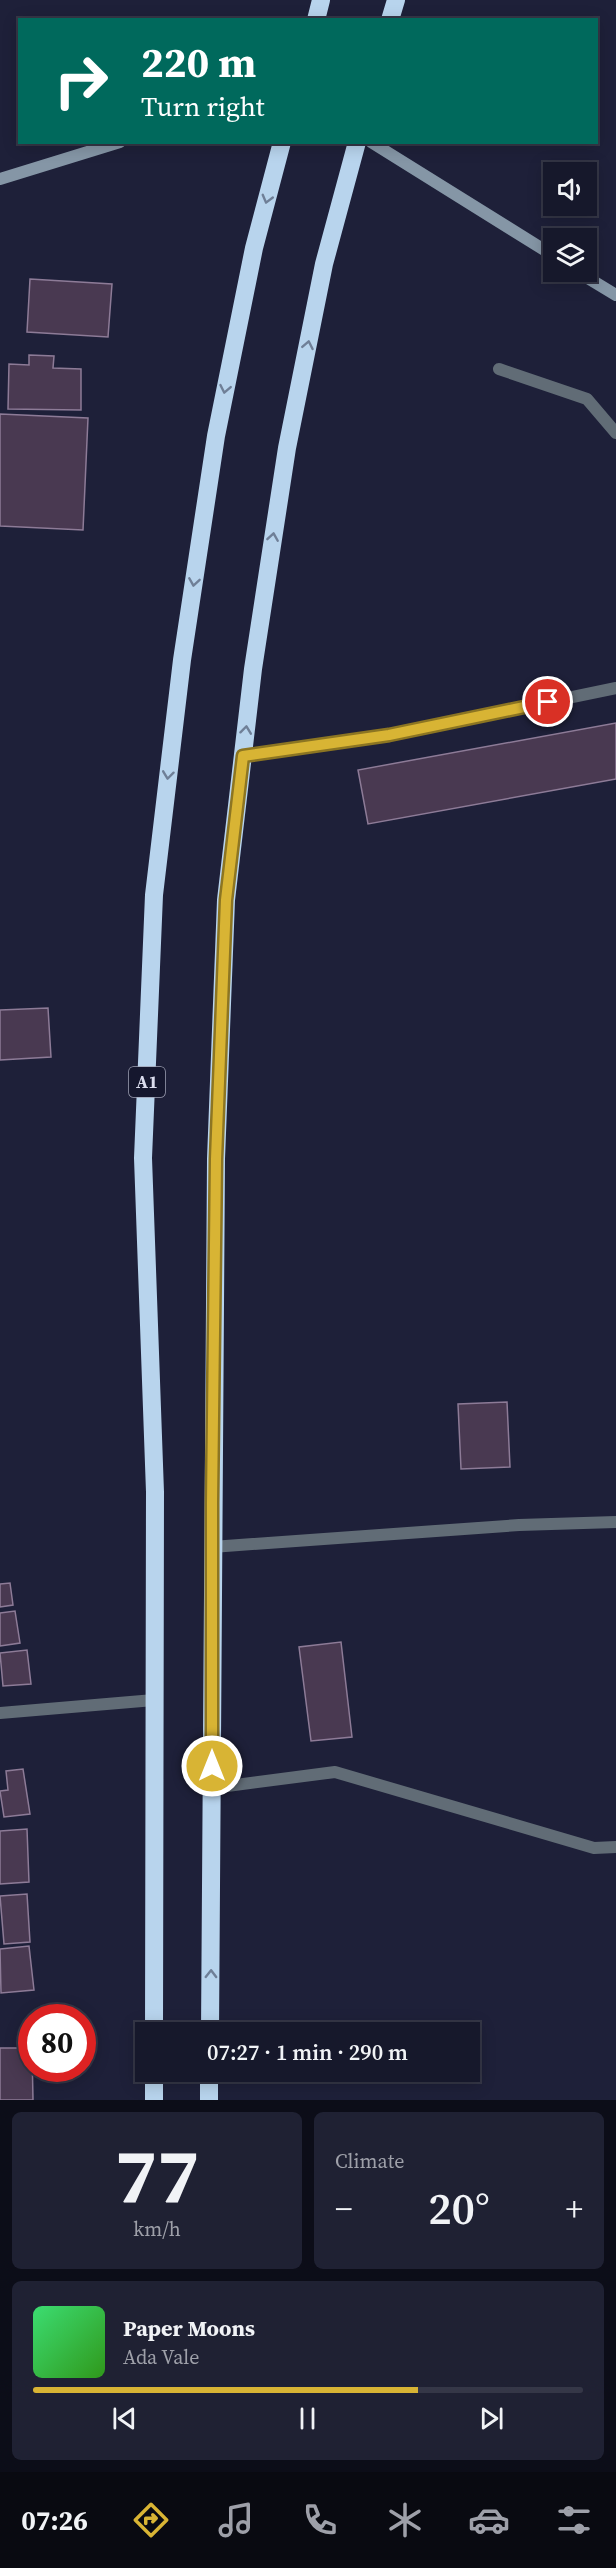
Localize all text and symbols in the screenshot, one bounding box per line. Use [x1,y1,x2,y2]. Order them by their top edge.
text: 220 m [141,33,256,91]
icon: right [42,42,120,120]
text: Turn right [141,88,265,125]
map controls [543,162,597,282]
button: sound [543,162,597,216]
one-way arrow [262,193,274,204]
button: layers [543,228,597,282]
one-way arrow [301,341,314,351]
one-way arrow [219,384,232,394]
one-way arrow [267,533,279,542]
one-way arrow [188,577,200,586]
pin [522,676,573,727]
icon: arrive [531,685,564,718]
one-way arrow [239,726,252,735]
one-way arrow [162,770,175,780]
road number: A1 [129,1067,165,1097]
position arrow [180,1734,244,1798]
one-way arrow [204,1970,217,1979]
speed limit sign: 80 [18,2004,96,2082]
text: 07:27 · 1 min · 290 m [207,2037,408,2067]
text: 77 [115,2122,199,2229]
text: Climate [335,2147,404,2175]
text: 20° [428,2177,490,2239]
text: − [335,2186,353,2231]
text: + [566,2186,583,2231]
text: km/h [133,2215,181,2243]
text: Paper Moons [123,2313,255,2343]
text: Ada Vale [123,2343,199,2371]
icon: previous [108,2402,141,2435]
icon: pause [291,2402,324,2435]
icon: next [475,2402,508,2435]
icon: directions [130,2499,172,2541]
icon: music [215,2499,257,2541]
icon: phone [299,2499,341,2541]
icon: climate [384,2499,426,2541]
icon: car [468,2499,510,2541]
icon: filters [553,2499,595,2541]
text: 07:26 [21,2502,88,2539]

